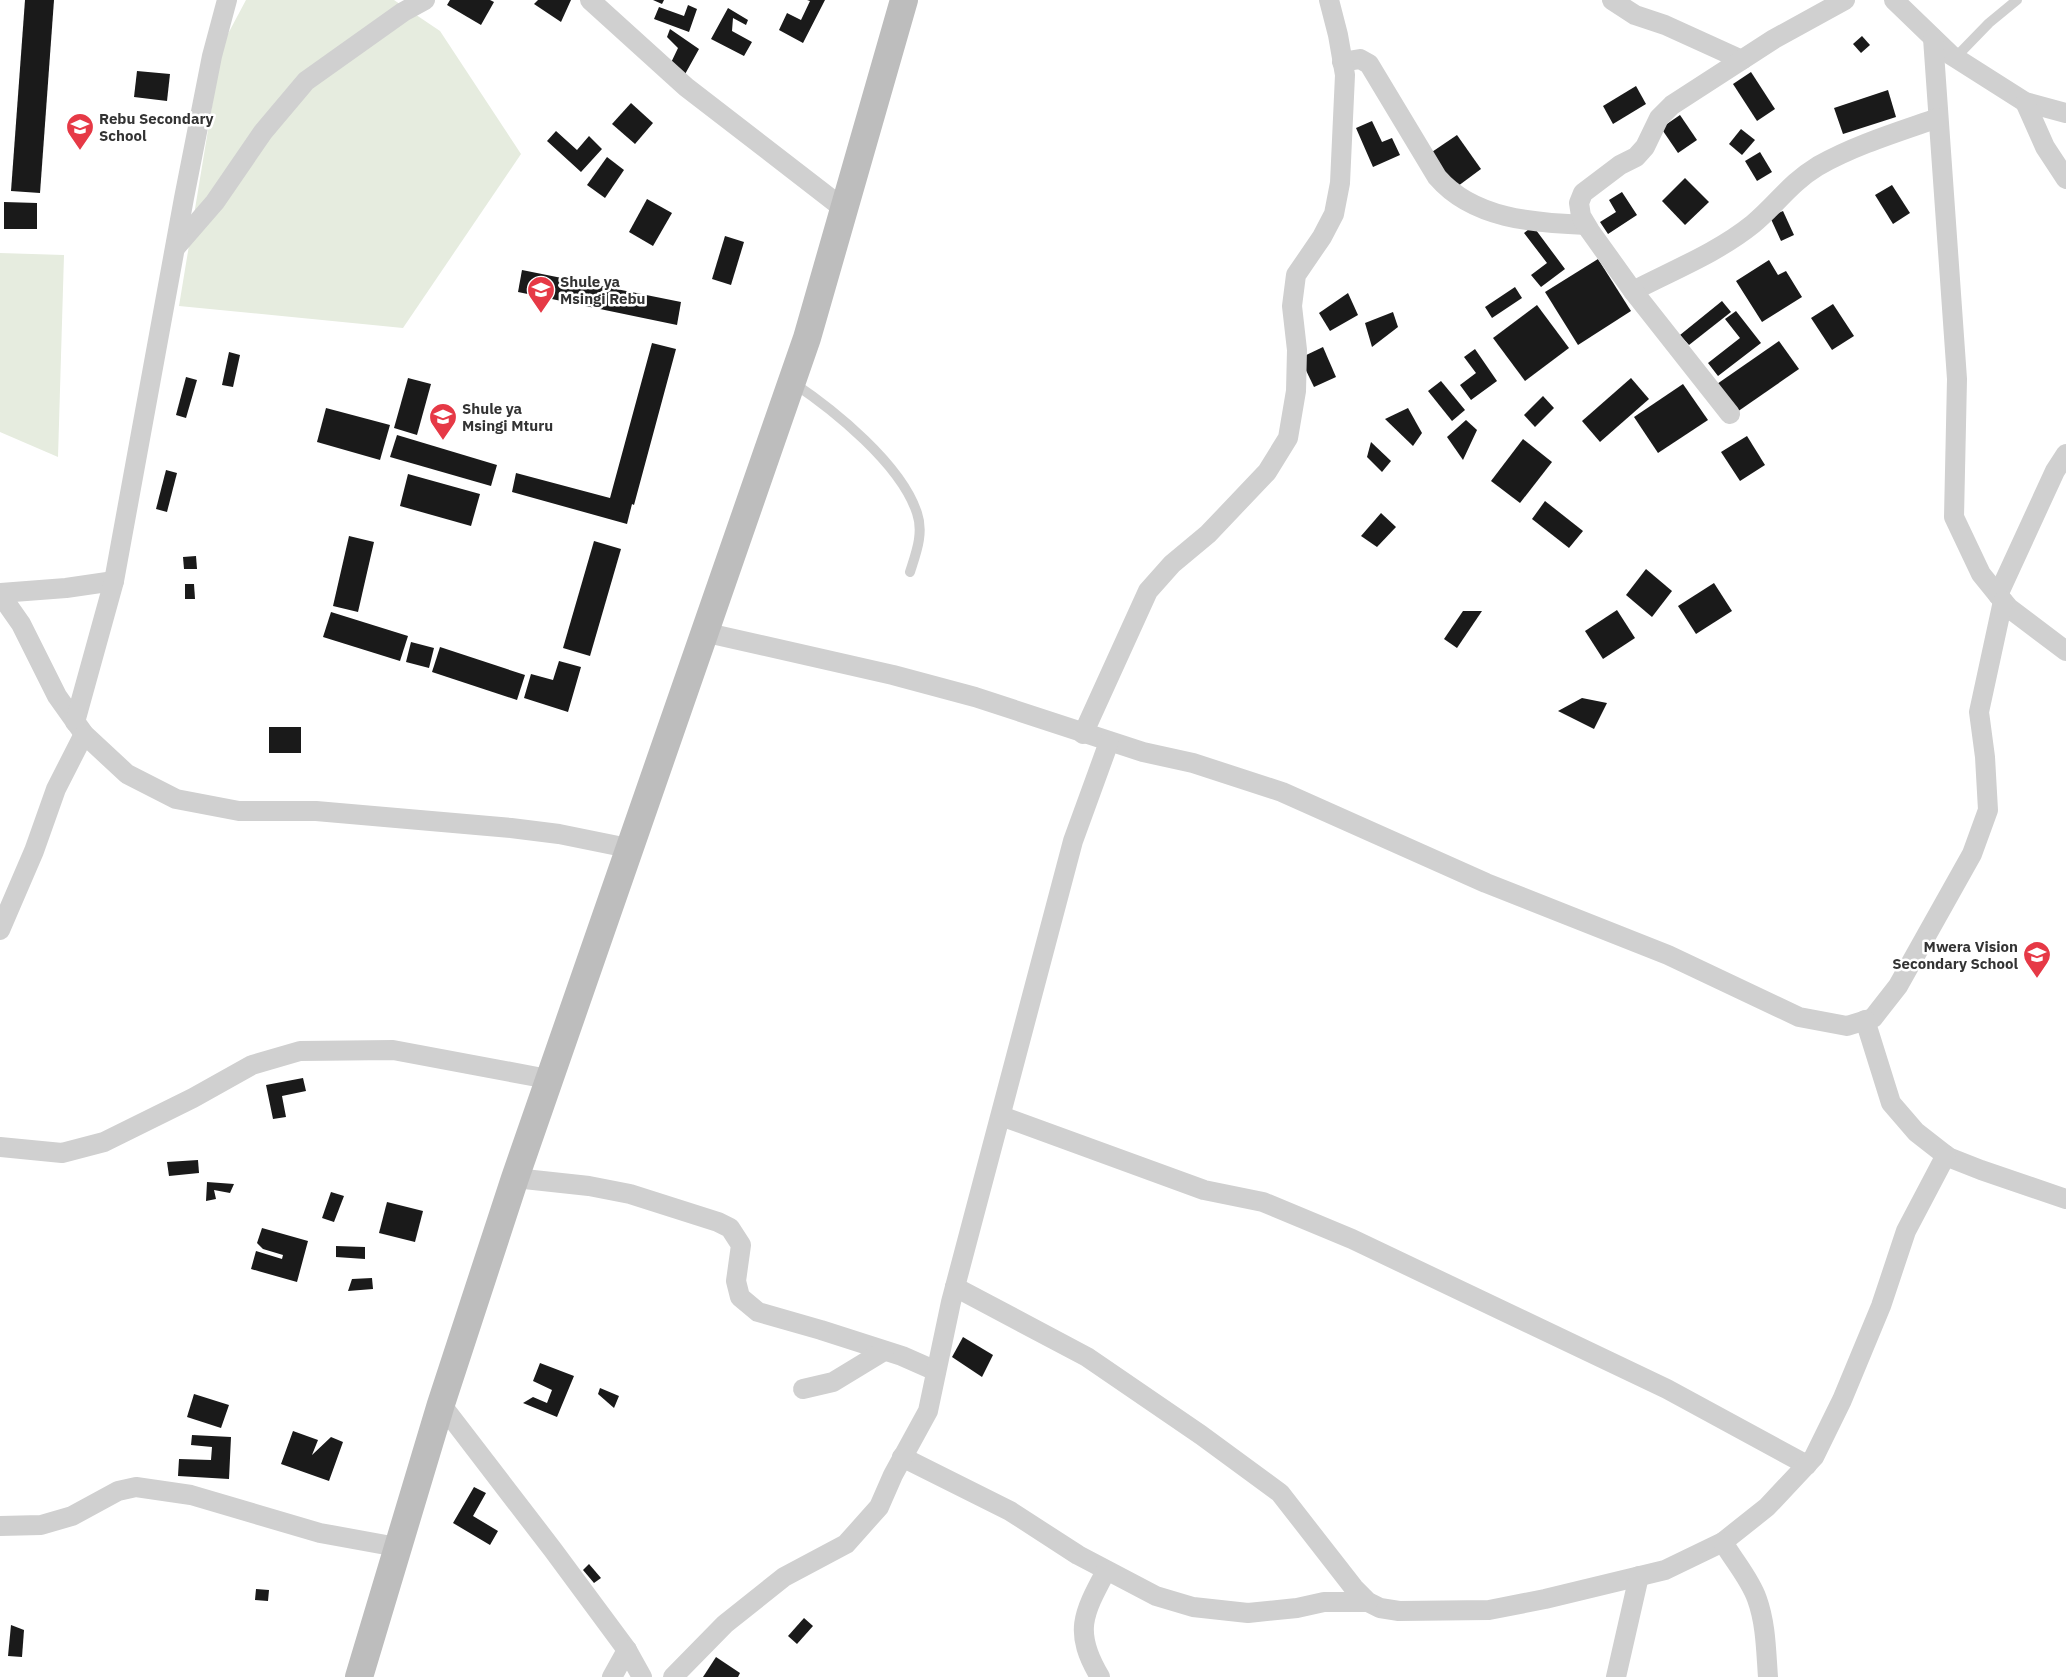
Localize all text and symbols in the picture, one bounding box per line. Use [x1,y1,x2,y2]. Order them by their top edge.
place label: Rebu Secondary School [99,109,214,145]
school or university icon: Rebu Secondary School [65,112,95,151]
place label: Shule ya Msingi Rebu [560,272,646,308]
school or university icon: Shule ya Msingi Rebu [526,275,556,314]
place label: Shule ya Msingi Mturu [462,399,553,435]
school or university icon: Shule ya Msingi Mturu [428,402,458,441]
place label: Mwera Vision Secondary School [1892,937,2018,973]
school or university icon: Mwera Vision Secondary School [2022,940,2052,979]

